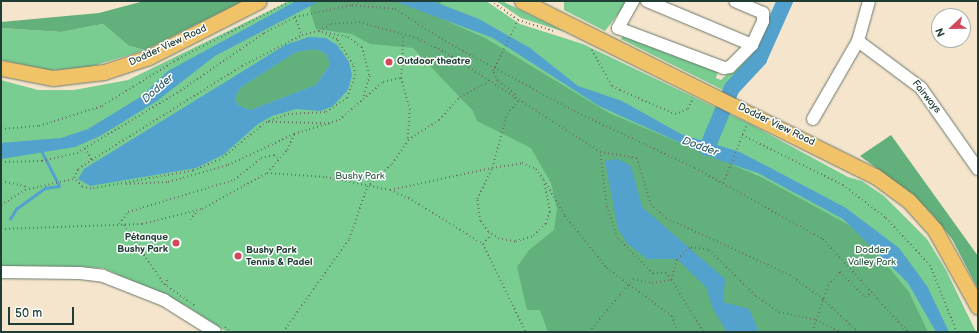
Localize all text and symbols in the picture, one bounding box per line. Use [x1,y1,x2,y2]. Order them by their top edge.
north arrow [931,8,971,48]
street label: Dodder View Road [127,23,209,69]
text: N [933,26,948,39]
place label: Outdoor theatre [397,56,470,68]
marker: Outdoor theatre [384,57,394,67]
water label: Dodder [140,72,176,106]
street label: Fairways [909,78,943,116]
street label: Dodder View Road [735,101,817,149]
water label: Dodder [680,134,720,160]
park label: Bushy Park [335,171,385,183]
place label: Pétanque Bushy Park [117,231,168,254]
marker: Pétanque Bushy Park [171,238,181,248]
place label: Bushy Park Tennis & Padel [246,244,313,268]
park label: Dodder Valley Park [848,244,896,268]
marker: Bushy Park Tennis & Padel [233,251,243,261]
scale bar [10,299,76,325]
text: 50 m [15,306,42,321]

